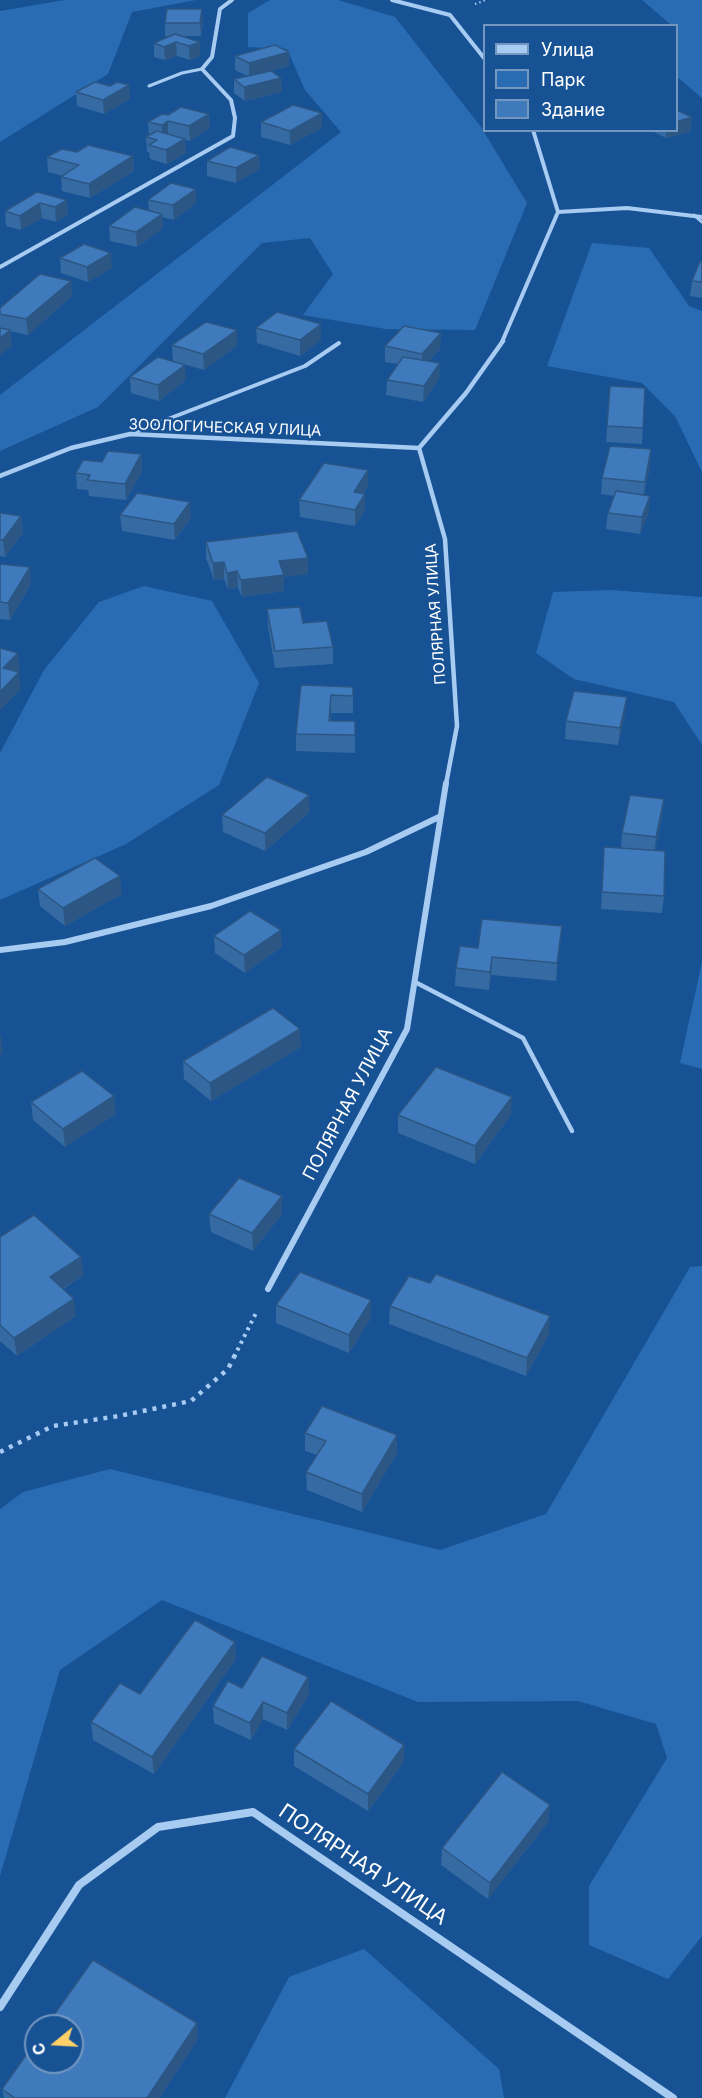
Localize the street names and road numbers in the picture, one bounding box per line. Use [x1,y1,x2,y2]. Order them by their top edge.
street label: ЗООЛОГИЧЕСКАЯ УЛИЦА [128,416,322,440]
street label: ПОЛЯРНАЯ УЛИЦА [422,543,450,685]
street label: ПОЛЯРНАЯ УЛИЦА [299,1024,397,1184]
street label: ПОЛЯРНАЯ УЛИЦА [274,1799,452,1931]

